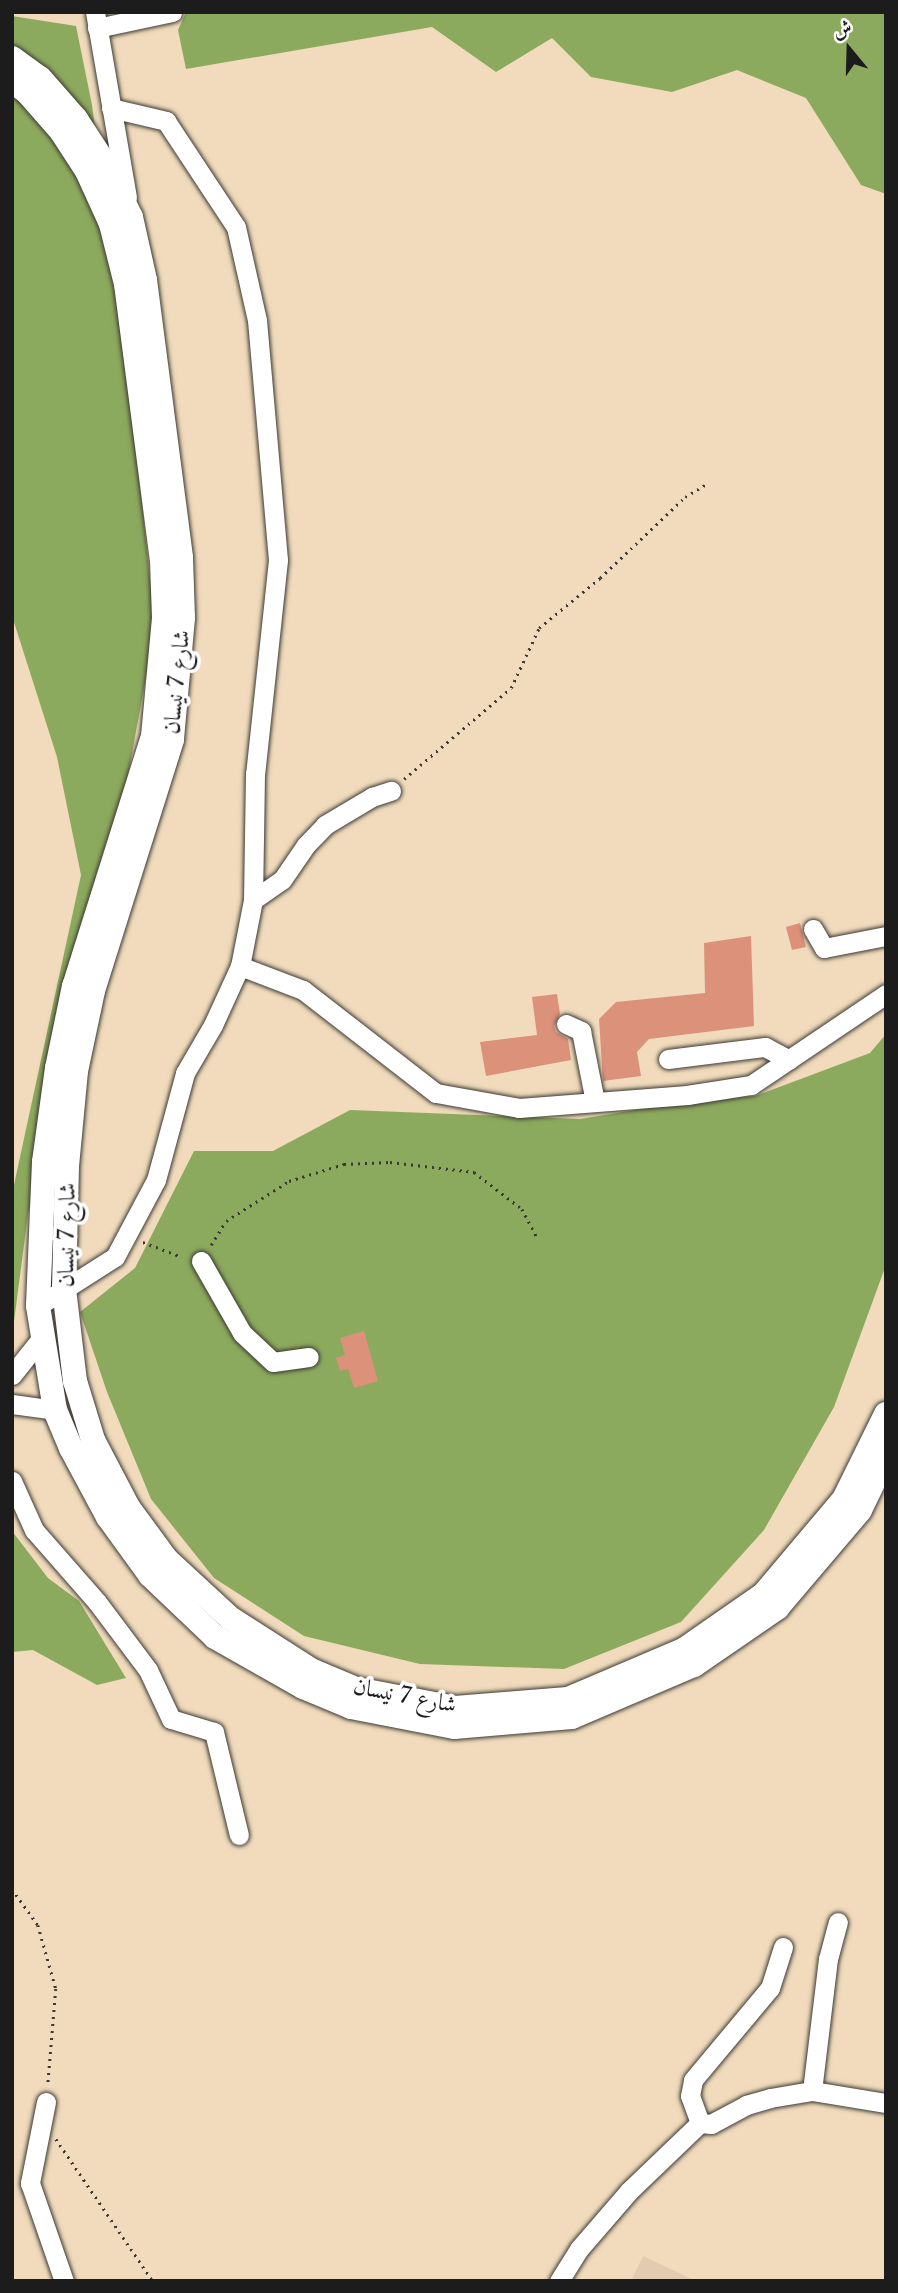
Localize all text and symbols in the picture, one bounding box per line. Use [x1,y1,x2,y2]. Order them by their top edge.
north arrow [814,14,884,84]
text: ش [829,15,855,43]
street label: شارع 7 نيسان [157,629,195,735]
street label: شارع 7 نيسان [51,1182,81,1288]
street label: شارع 7 نيسان [351,1671,459,1719]

